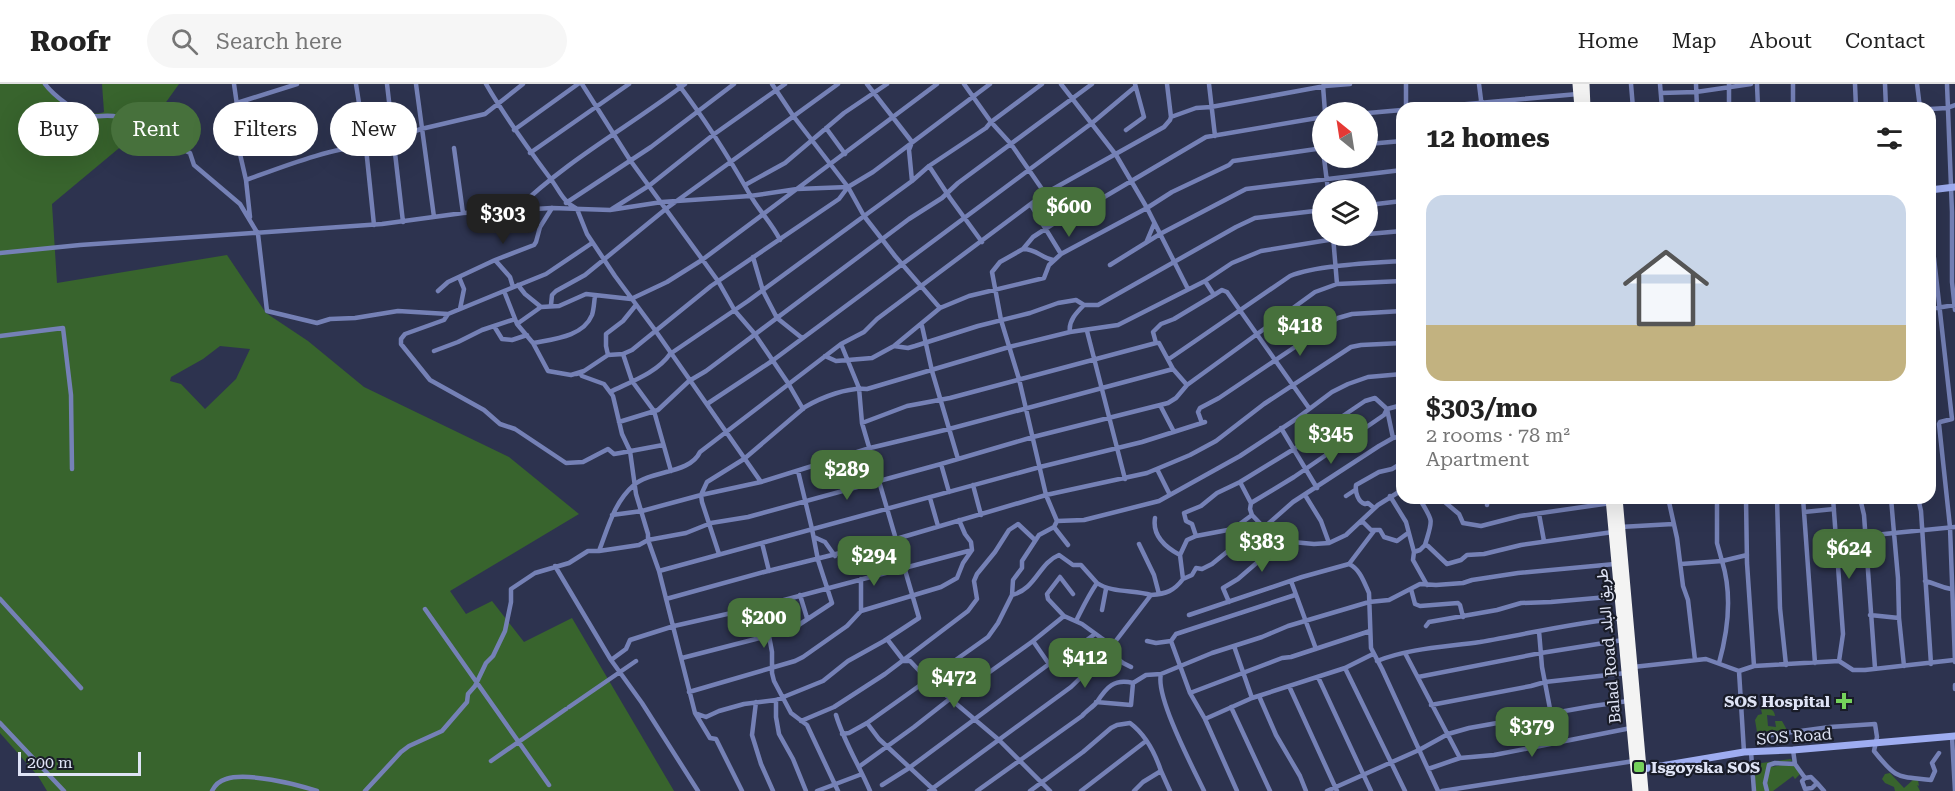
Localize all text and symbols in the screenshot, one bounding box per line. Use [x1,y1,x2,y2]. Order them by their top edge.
search box [147,14,567,68]
text: Roofr [30,25,111,58]
icon: search [168,25,201,58]
text: Search here [216,29,342,54]
text: Home [1578,29,1639,53]
text: Map [1672,29,1717,53]
text: About [1750,29,1812,53]
text: Contact [1845,29,1925,53]
chip: Buy [18,102,99,156]
chip: Rent [111,102,201,156]
chip: Filters [213,102,318,156]
chip: New [330,102,417,156]
north arrow [1312,102,1378,168]
map controls [1312,102,1378,246]
icon: filters [1873,122,1906,155]
text: 12 homes [1426,123,1550,153]
button: layers [1312,180,1378,246]
pin: $600 [1033,187,1105,238]
pin: $303 [467,194,539,245]
text: $600 [1047,194,1091,218]
text: $303 [481,201,525,225]
icon: home [1612,234,1720,342]
pin: $418 [1264,306,1336,357]
text: $418 [1278,313,1322,337]
text: $303/mo [1426,393,1538,423]
pin: $345 [1295,414,1367,465]
text: $345 [1309,421,1353,445]
text: 2 rooms · 78 m² [1426,423,1570,447]
text: Apartment [1426,447,1529,471]
pin: $289 [811,450,883,501]
text: $289 [825,457,869,481]
pin: $383 [1226,522,1298,573]
text: $383 [1240,529,1284,553]
pin: $624 [1813,529,1885,580]
pin: $294 [838,536,910,587]
text: $624 [1827,536,1871,560]
text: $294 [852,543,896,567]
street label: Balad Road طريق البلد [1592,567,1626,724]
pin: $200 [728,598,800,649]
text: $200 [742,605,786,629]
pin: $412 [1049,638,1121,689]
text: $412 [1063,645,1107,669]
pin: $472 [918,658,990,709]
text: $472 [932,665,976,689]
place label: SOS Hospital [1724,692,1831,711]
marker: SOS Hospital [1835,692,1853,710]
pin: $379 [1496,707,1568,758]
text: $379 [1510,714,1554,738]
street label: SOS Road [1756,724,1832,749]
scale bar [18,749,141,776]
text: 200 m [27,753,73,772]
place label: Isgoyska SOS [1651,758,1760,777]
marker: Isgoyska SOS [1632,760,1646,774]

